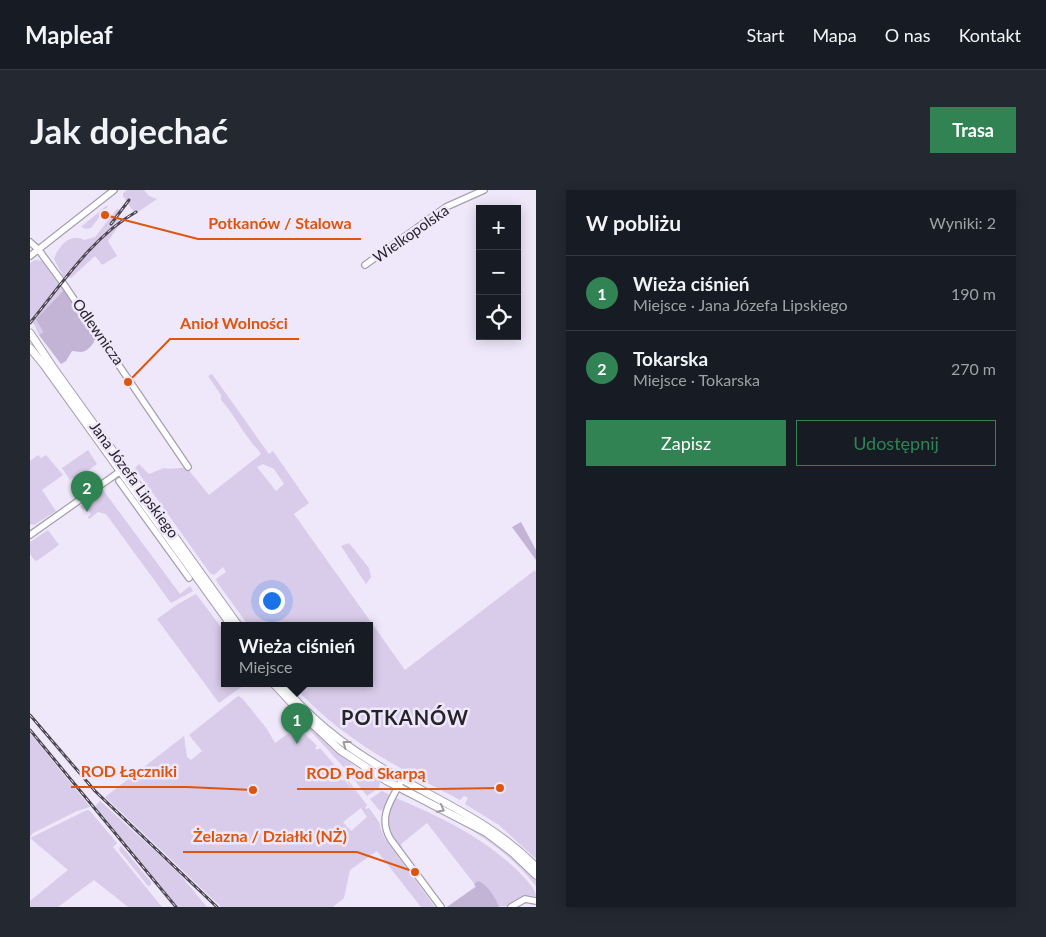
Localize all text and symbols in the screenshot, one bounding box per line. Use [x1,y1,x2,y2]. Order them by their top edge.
text: Mapleaf [25,20,113,49]
text: Start [747,24,784,46]
text: Mapa [812,24,857,46]
text: O nas [885,24,931,46]
text: Kontakt [959,24,1021,46]
button: Trasa [930,107,1016,153]
text: Jak dojechać [30,109,228,151]
street label: Wielkopolska [369,200,452,266]
map controls [476,205,521,340]
button: + [476,205,521,250]
callout: Potkanów / Stalowa [198,208,361,239]
text: W pobliżu [586,210,681,235]
text: Potkanów / Stalowa [208,213,352,232]
text: Wyniki: 2 [929,213,996,232]
button: − [476,250,521,295]
text: Wieża ciśnień [633,272,750,295]
text: 1 [597,284,607,303]
text: 190 m [951,284,996,303]
street label: Odlewnicza [69,295,128,368]
button: locate [476,295,521,340]
text: Miejsce · Jana Józefa Lipskiego [633,295,848,314]
callout: Anioł Wolności [170,308,299,339]
text: Anioł Wolności [179,313,288,332]
text: Tokarska [633,347,708,370]
text: 2 [597,359,607,378]
text: 270 m [951,359,996,378]
text: Miejsce · Tokarska [633,370,760,389]
street label: Jana Józefa Lipskiego [86,418,183,541]
button: Zapisz [586,420,786,466]
button: Udostępnij [796,420,996,466]
pin: 2 [71,471,103,512]
your location [259,588,285,614]
popup [221,622,373,687]
text: Wieża ciśnień [239,634,355,657]
text: Miejsce [239,657,292,676]
pin: 1 [281,703,313,744]
district label: POTKANÓW [341,705,469,729]
one-way arrow [343,741,352,749]
callout: ROD Łączniki [71,756,187,787]
callout: ROD Pod Skarpą [297,758,436,789]
text: ROD Łączniki [81,761,177,780]
text: ROD Pod Skarpą [306,763,427,782]
one-way arrow [436,803,445,813]
callout: Żelazna / Działki (NŻ) [183,821,357,852]
text: Żelazna / Działki (NŻ) [193,826,347,845]

